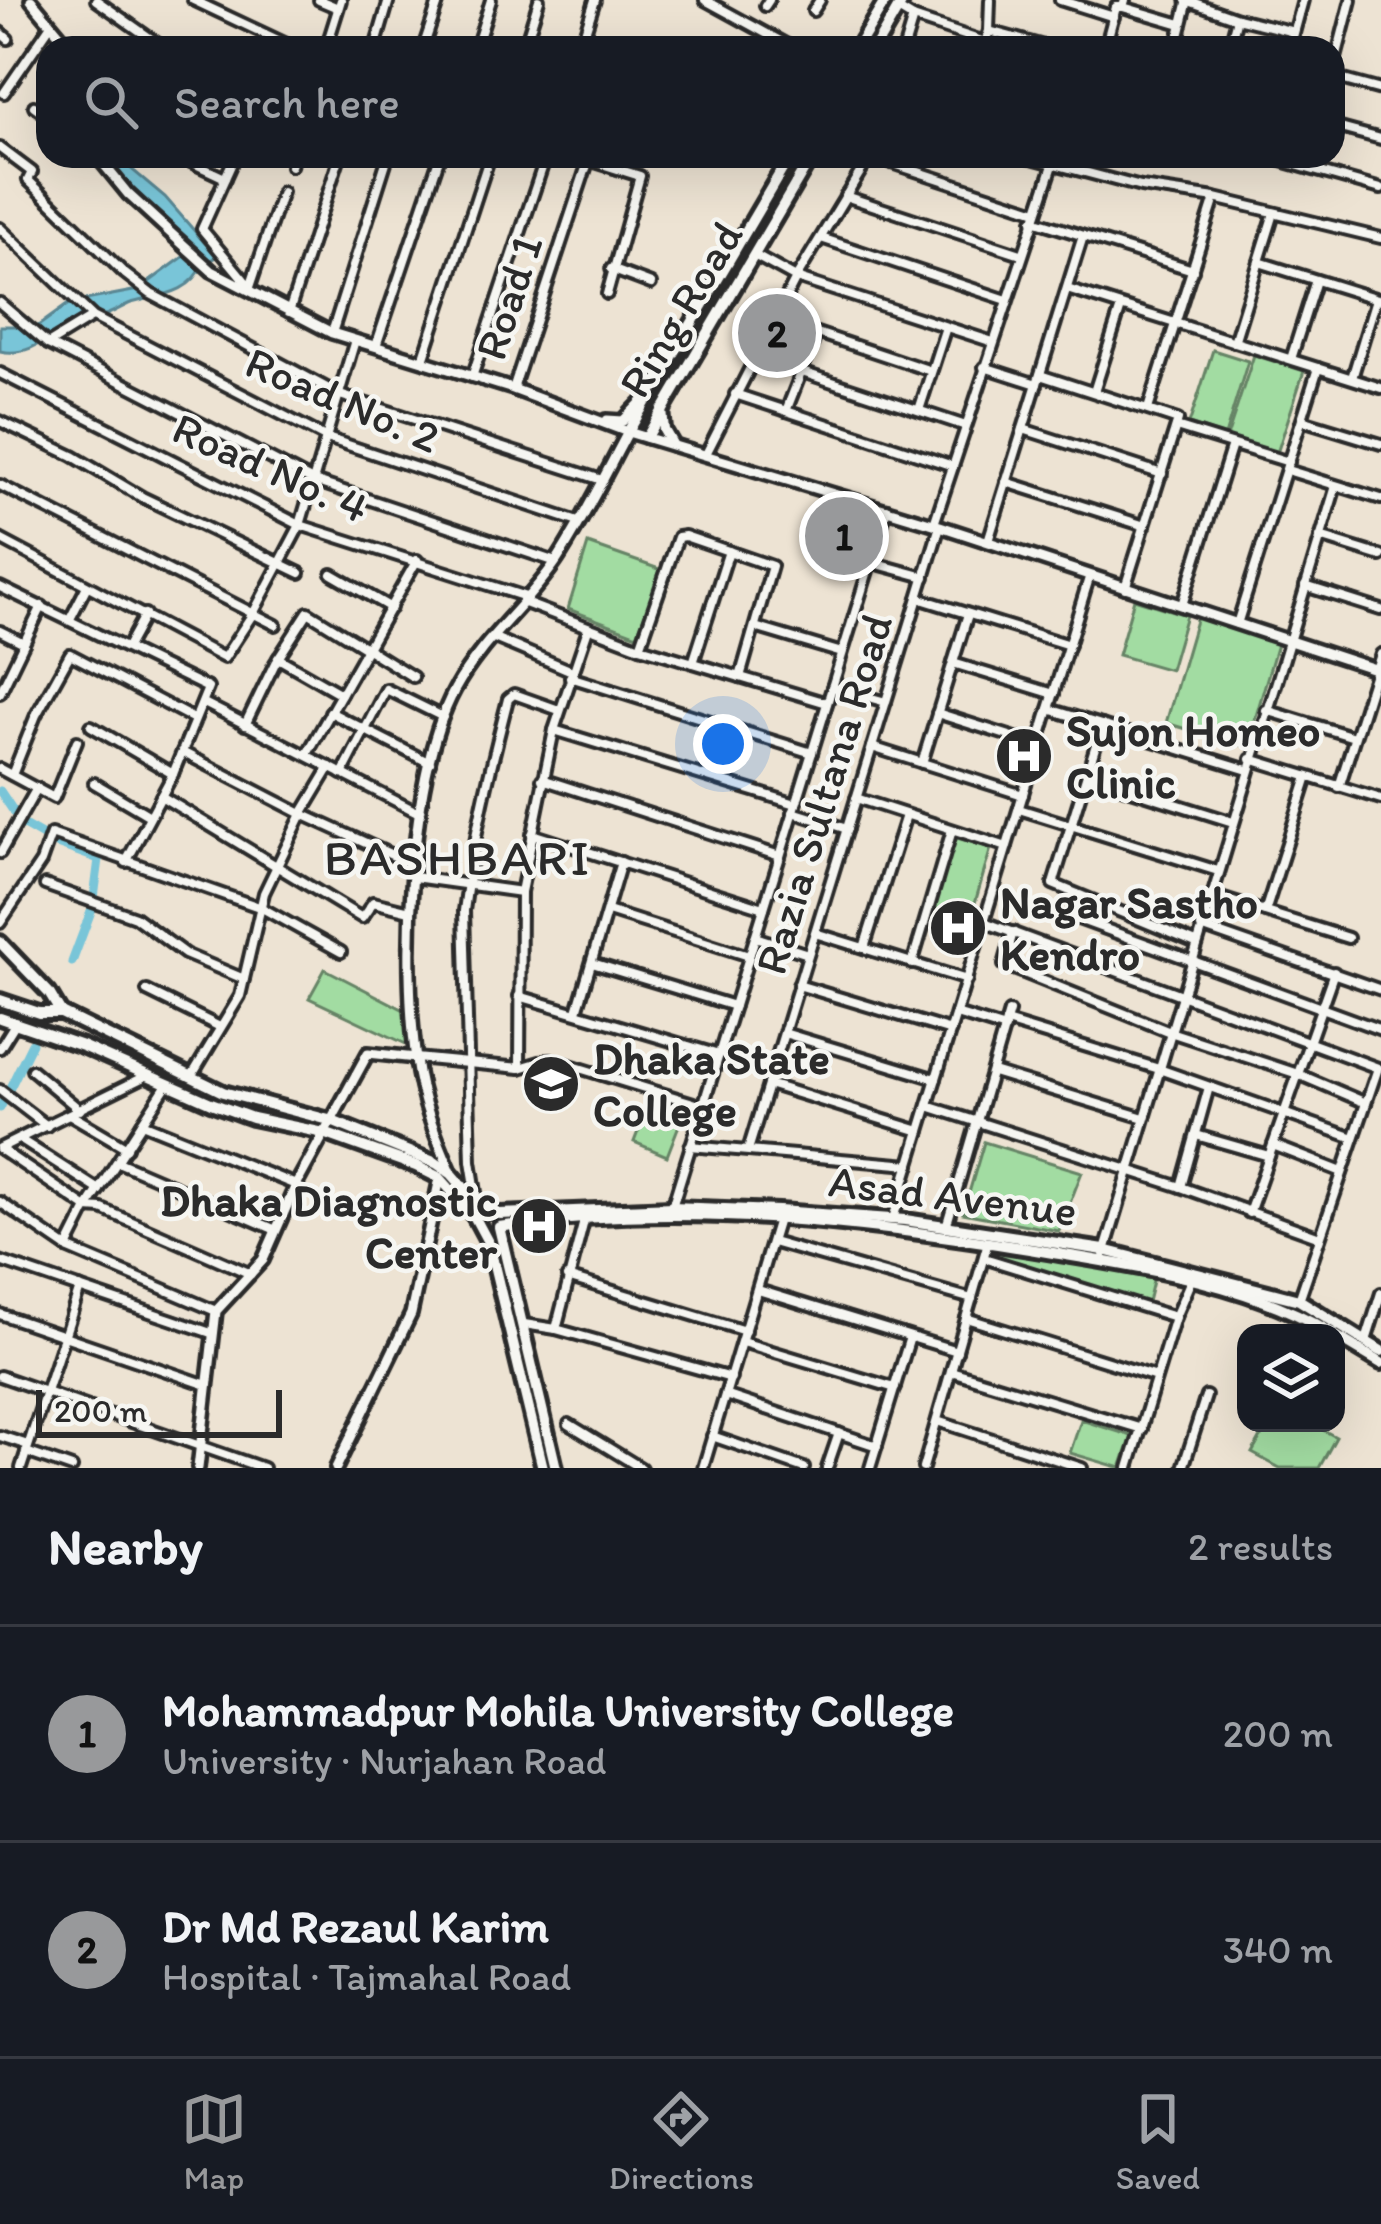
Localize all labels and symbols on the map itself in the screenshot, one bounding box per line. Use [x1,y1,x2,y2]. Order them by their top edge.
street label: Ring Road [606,211,754,407]
street label: Road 1 [463,228,553,366]
pin: 2 [738,288,816,378]
street label: Road No. 2 [238,334,448,464]
street label: Road No. 4 [165,400,377,534]
pin: 1 [805,491,883,581]
street label: Razia Sultana Road [743,607,903,981]
place label: Sujon Homeo Clinic [1066,703,1320,809]
your location [693,714,753,774]
hospital icon: Sujon Homeo Clinic [993,725,1055,787]
district label: BASHBARI [324,827,592,888]
place label: Nagar Sastho Kendro [1000,875,1258,981]
hospital icon: Nagar Sastho Kendro [927,897,989,959]
place label: Dhaka State College [593,1031,830,1137]
school or university icon: Dhaka State College [520,1053,582,1115]
street label: Asad Avenue [826,1153,1080,1237]
place label: Dhaka Diagnostic Center [160,1173,498,1279]
hospital icon: Dhaka Diagnostic Center [508,1195,570,1257]
scale bar [36,1384,282,1437]

